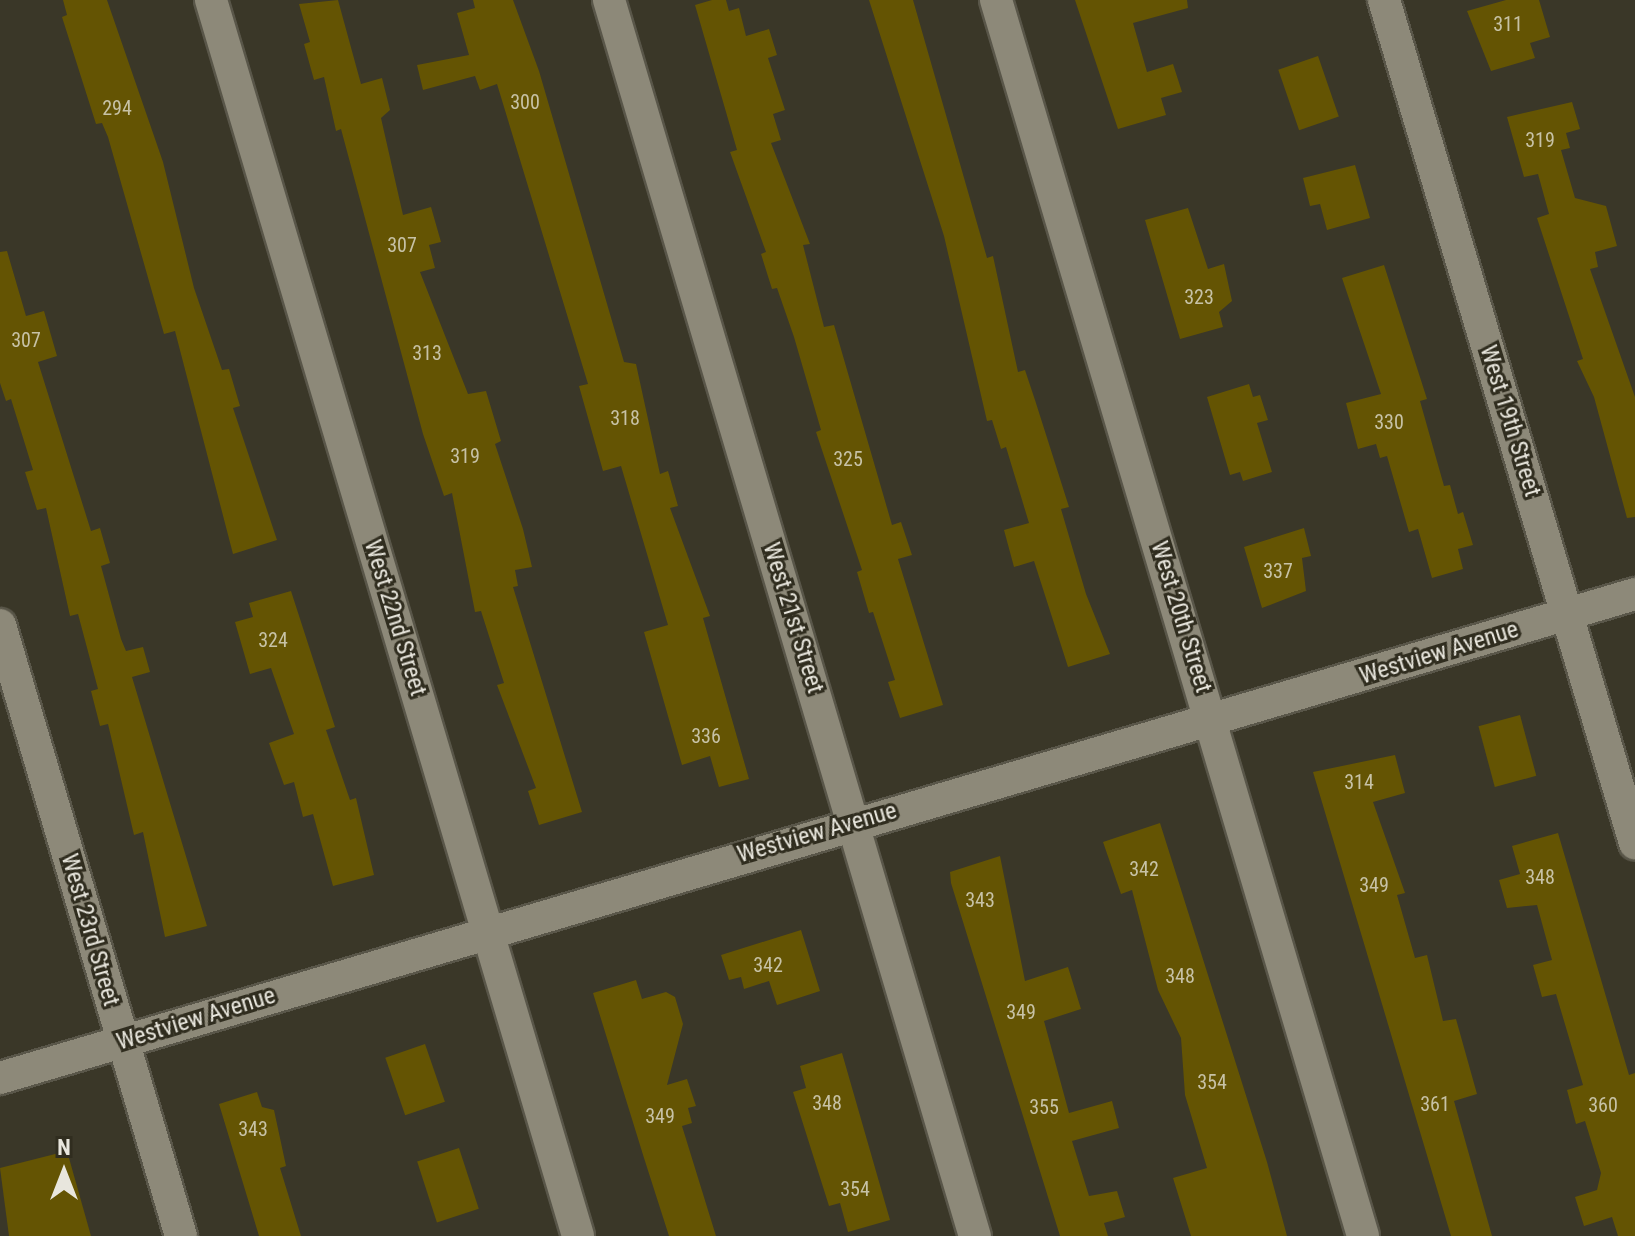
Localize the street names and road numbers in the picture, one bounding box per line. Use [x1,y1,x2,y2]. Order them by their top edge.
street label: West 19th Street [1473,342,1547,500]
street label: West 22nd Street [358,536,432,700]
street label: West 20th Street [1144,538,1218,696]
street label: West 21st Street [756,539,830,697]
street label: Westview Avenue [1356,615,1522,691]
street label: Westview Avenue [734,796,900,870]
street label: West 23rd Street [54,850,126,1010]
street label: Westview Avenue [113,981,279,1057]

